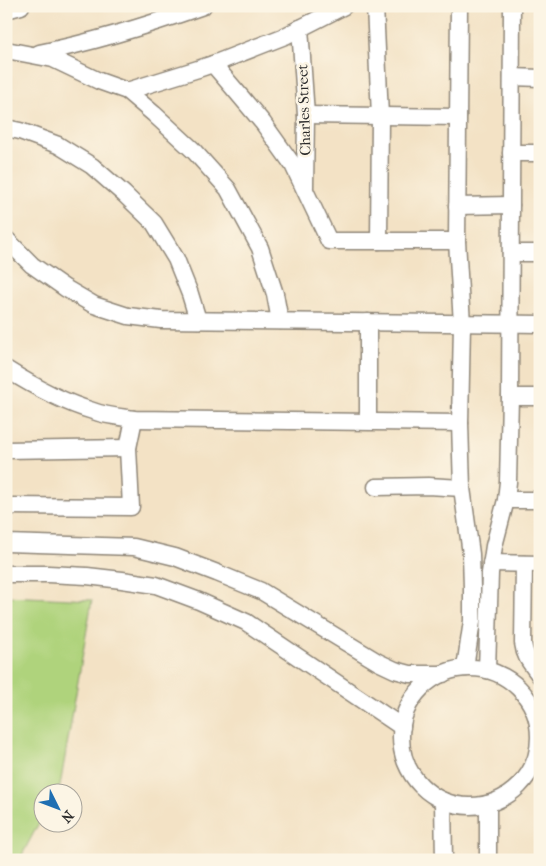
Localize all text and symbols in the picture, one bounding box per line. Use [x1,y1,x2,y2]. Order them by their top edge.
street label: Charles Street [293,63,315,156]
north arrow [32,784,82,834]
text: N [57,807,77,826]

